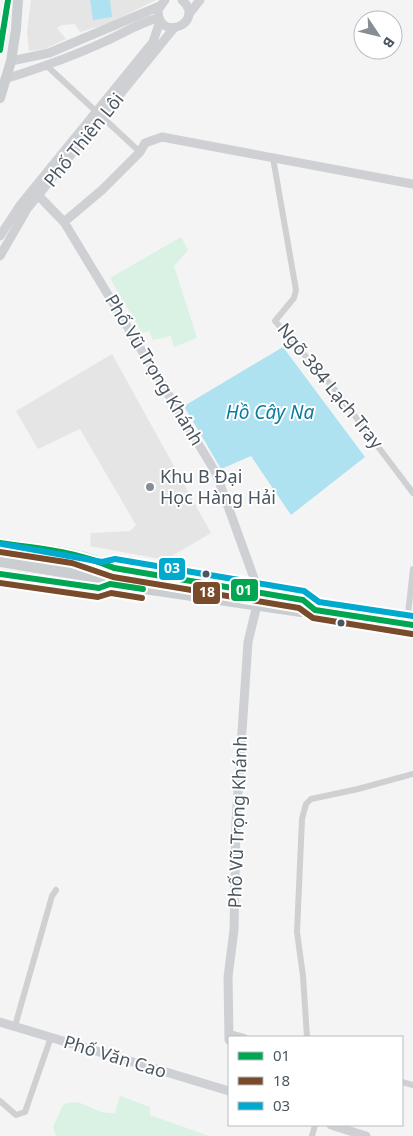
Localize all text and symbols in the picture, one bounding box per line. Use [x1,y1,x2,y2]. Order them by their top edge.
north arrow [353,10,403,60]
text: B [379,33,400,52]
street label: Phố Thiên Lôi [38,87,129,191]
street label: Phố Vũ Trọng Khánh [100,289,210,450]
street label: Ngõ 384 Lạch Tray [273,317,389,454]
water label: Hồ Cây Na [226,399,314,425]
place label: Khu B Đại Học Hàng Hải [160,464,276,509]
marker: Khu B Đại Học Hàng Hải [144,481,156,493]
line badge: 03 [158,557,186,581]
text: 03 [164,558,180,577]
unlabelled marker [201,569,211,579]
line badge: 01 [230,578,259,602]
text: 01 [236,580,252,599]
line badge: 18 [192,581,221,605]
text: 18 [199,582,215,601]
unlabelled marker [336,618,346,628]
street label: Phố Vũ Trọng Khánh [222,735,252,909]
street label: Phố Văn Cao [61,1029,170,1083]
legend [228,1036,403,1126]
text: 01 [273,1045,290,1065]
text: 18 [273,1070,290,1090]
text: 03 [273,1095,290,1115]

